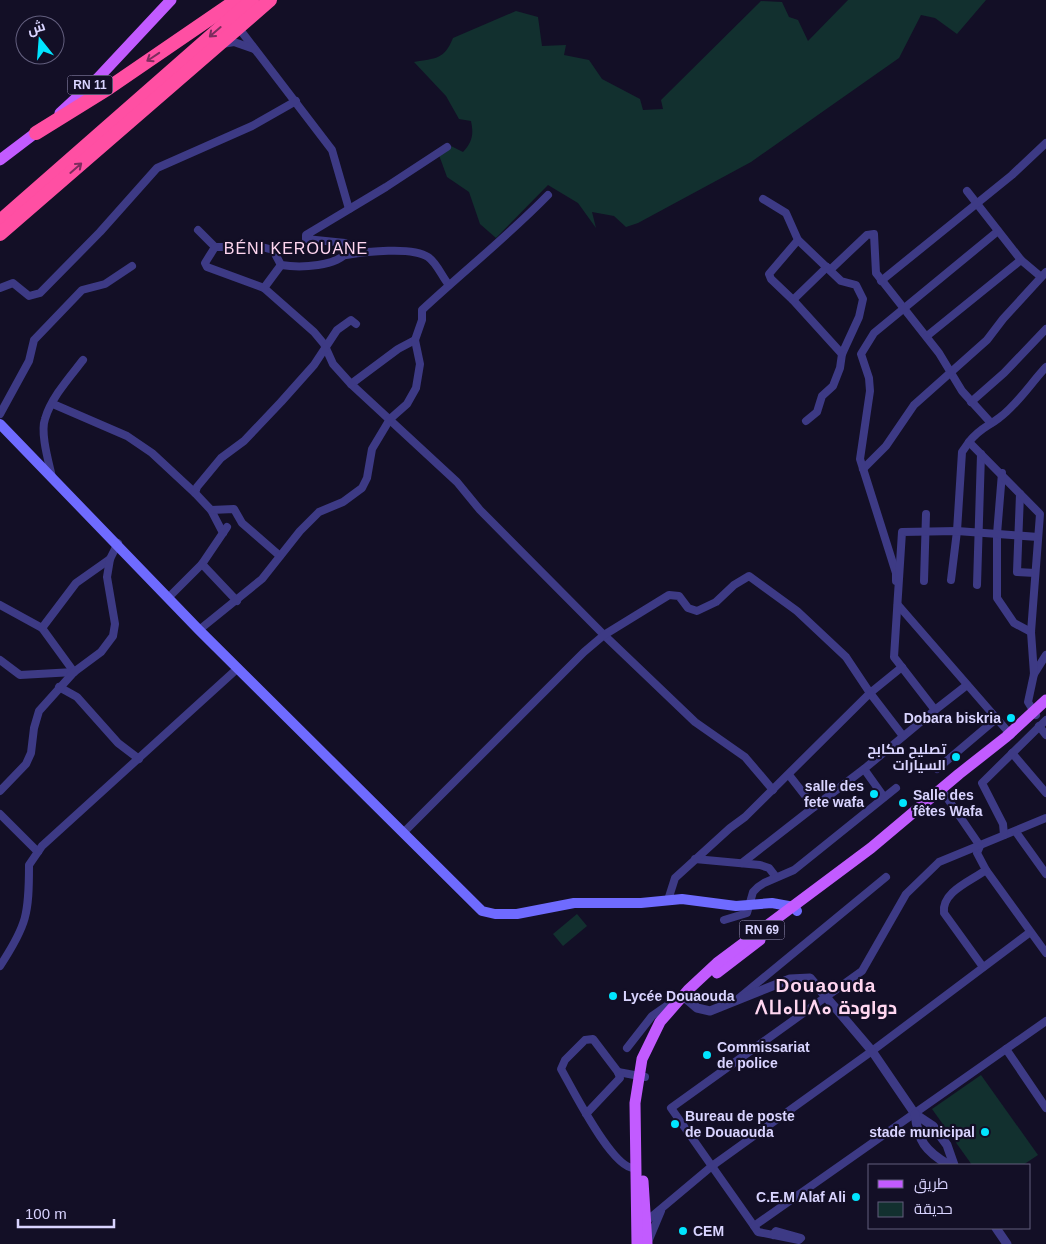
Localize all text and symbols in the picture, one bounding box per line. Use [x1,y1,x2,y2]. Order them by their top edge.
north arrow [15,15,65,65]
text: ش [25,17,47,39]
one-way arrow [209,26,222,37]
one-way arrow [147,52,161,62]
road number: RN 11 [68,76,112,94]
one-way arrow [70,162,83,173]
district label: BÉNI KEROUANE [224,239,368,257]
place label: Dobara biskria [904,710,1001,726]
marker: Dobara biskria [1005,712,1017,724]
place label: تصليح مكابح السيارات [867,741,947,773]
marker: تصليح مكابح السيارات [950,751,962,763]
place label: salle des fete wafa [804,778,864,810]
place label: Salle des fêtes Wafa [913,787,983,819]
marker: salle des fete wafa [868,788,880,800]
marker: Salle des fêtes Wafa [897,797,909,809]
road number: RN 69 [740,920,784,940]
district label: Douaouda ⴷⵡⴰⵡⴷⴰ دواودة [755,975,897,1019]
place label: Lycée Douaouda [623,988,735,1004]
marker: Lycée Douaouda [607,990,619,1002]
place label: Commissariat de police [717,1039,810,1071]
marker: Commissariat de police [701,1049,713,1061]
place label: Bureau de poste de Douaouda [685,1108,795,1140]
marker: Bureau de poste de Douaouda [669,1118,681,1130]
place label: stade municipal [869,1124,975,1140]
marker: stade municipal [979,1126,991,1138]
legend [868,1164,1031,1229]
text: طريق [914,1175,948,1194]
place label: C.E.M Alaf Ali [756,1189,846,1205]
marker: C.E.M Alaf Ali [850,1191,862,1203]
scale bar [18,1196,114,1228]
text: حديقة [914,1200,953,1217]
text: 100 m [25,1205,67,1222]
place label: CEM [693,1223,724,1239]
marker: CEM [677,1225,689,1237]

